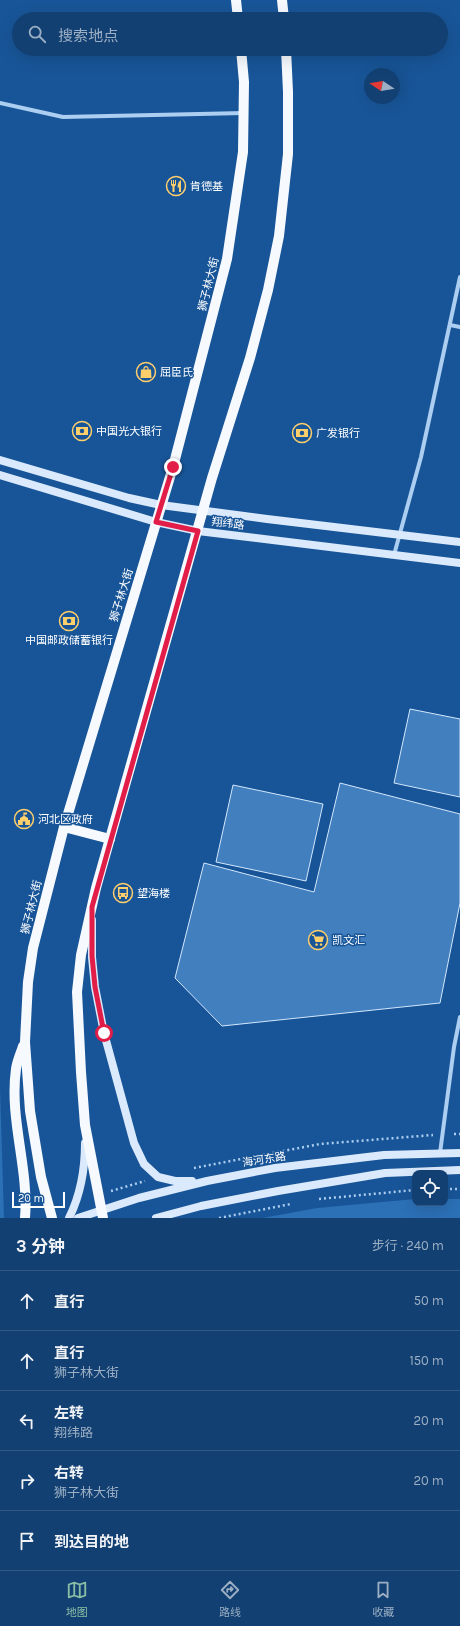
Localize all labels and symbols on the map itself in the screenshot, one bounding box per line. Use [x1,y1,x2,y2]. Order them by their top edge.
north arrow [364,68,400,104]
restaurant icon: 肯德基 [165,175,187,197]
place label: 肯德基 [190,180,223,193]
street label: 狮子林大街 [196,256,221,312]
shop icon: 屈臣氏 [135,361,157,383]
place label: 屈臣氏 [160,366,193,379]
bank icon: 中国光大银行 [71,420,93,442]
bank icon: 广发银行 [291,422,313,444]
place label: 中国光大银行 [96,425,162,438]
place label: 广发银行 [316,427,360,440]
route end [164,458,182,476]
street label: 翔纬路 [211,515,245,532]
street label: 狮子林大街 [107,567,136,623]
bank icon: 中国邮政储蓄银行 [58,610,80,632]
place label: 中国邮政储蓄银行 [25,634,113,647]
public building icon: 河北区政府 [13,808,35,830]
place label: 河北区政府 [38,813,93,826]
street label: 狮子林大街 [19,879,44,935]
bus stop icon: 望海楼 [112,882,134,904]
place label: 望海楼 [137,887,170,900]
supermarket icon: 凯文汇 [307,929,329,951]
place label: 凯文汇 [332,934,365,947]
route start [95,1024,113,1042]
street label: 海河东路 [241,1150,287,1169]
scale bar [12,1190,65,1209]

